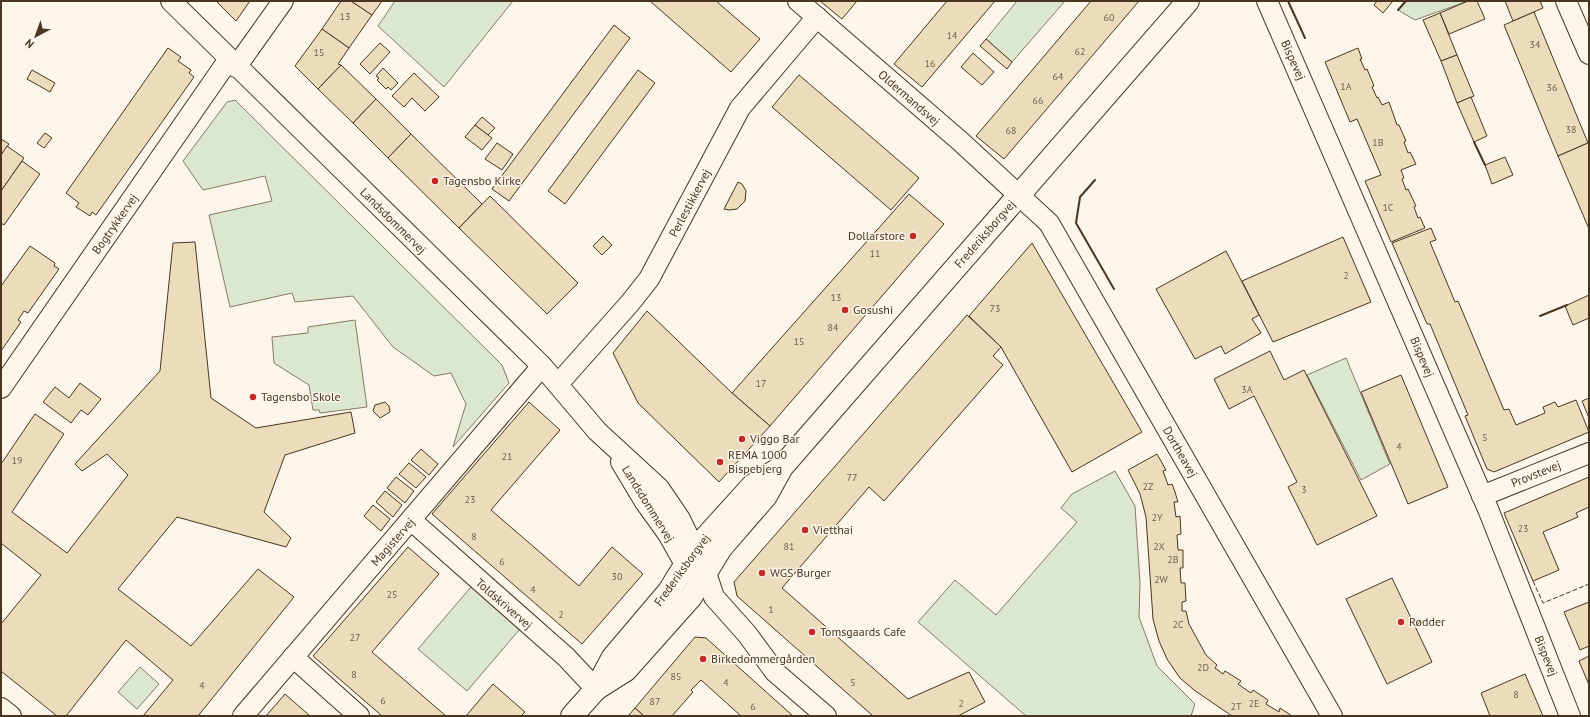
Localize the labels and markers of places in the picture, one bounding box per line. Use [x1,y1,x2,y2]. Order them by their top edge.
place label: Tagensbo Kirke [443,173,521,188]
marker: Tagensbo Kirke [430,176,440,186]
place label: Dollarstore [848,228,905,243]
marker: Dollarstore [908,231,918,241]
place label: Gosushi [853,302,893,317]
marker: Gosushi [840,305,850,315]
place label: Tagensbo Skole [261,389,341,404]
marker: Tagensbo Skole [248,392,258,402]
place label: Viggo Bar [749,431,800,446]
marker: Viggo Bar [737,434,747,444]
place label: REMA 1000 Bispebjerg [728,447,787,476]
marker: REMA 1000 Bispebjerg [715,457,725,467]
place label: Vietthai [812,522,853,537]
marker: Vietthai [800,525,810,535]
place label: WGS Burger [770,565,831,580]
marker: WGS Burger [757,568,767,578]
place label: Rødder [1409,614,1445,629]
marker: Rødder [1396,617,1406,627]
place label: Tomsgaards Cafe [820,624,906,639]
marker: Tomsgaards Cafe [807,627,817,637]
place label: Birkedommergården [711,651,815,666]
marker: Birkedommergården [698,654,708,664]

